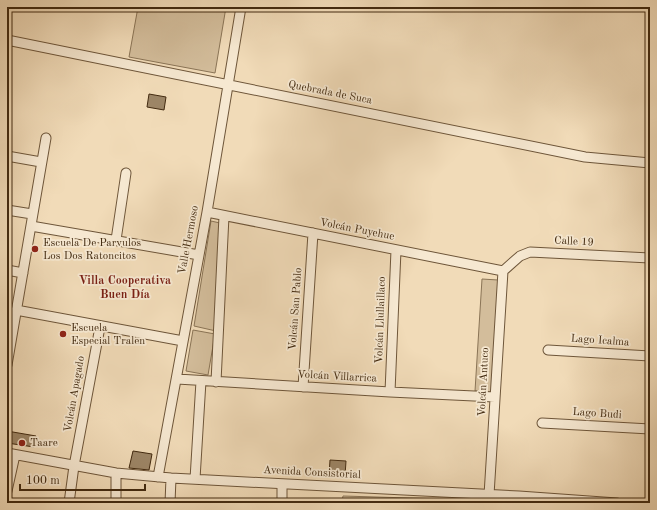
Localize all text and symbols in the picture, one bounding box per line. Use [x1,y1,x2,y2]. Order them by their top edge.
street label: Quebrada de Suca [287,79,373,107]
street label: Valle Hermoso [177,205,201,275]
street label: Volcán Puyehue [319,217,395,243]
street label: Calle 19 [554,235,594,249]
place label: Escuela De Parvulos Los Dos Ratoncitos [43,238,141,262]
marker: Escuela De Parvulos Los Dos Ratoncitos [30,244,40,254]
street label: Volcán San Pablo [288,267,304,351]
district label: Villa Cooperativa Buen Día [79,275,171,301]
street label: Volcán Llullaillaco [374,276,388,364]
place label: Escuela Especial Tralen [71,323,145,347]
marker: Escuela Especial Tralen [58,329,68,339]
street label: Lago Icalma [570,333,630,349]
street label: Volcán Antuco [477,347,491,417]
street label: Volcán Apagado [63,355,87,433]
street label: Volcán Villarrica [297,369,378,385]
street label: Lago Budi [572,407,622,421]
marker: Taare [17,438,27,448]
place label: Taare [30,438,58,449]
street label: Avenida Consistorial [263,465,361,481]
scale bar [20,466,145,492]
text: 100 m [26,475,60,487]

